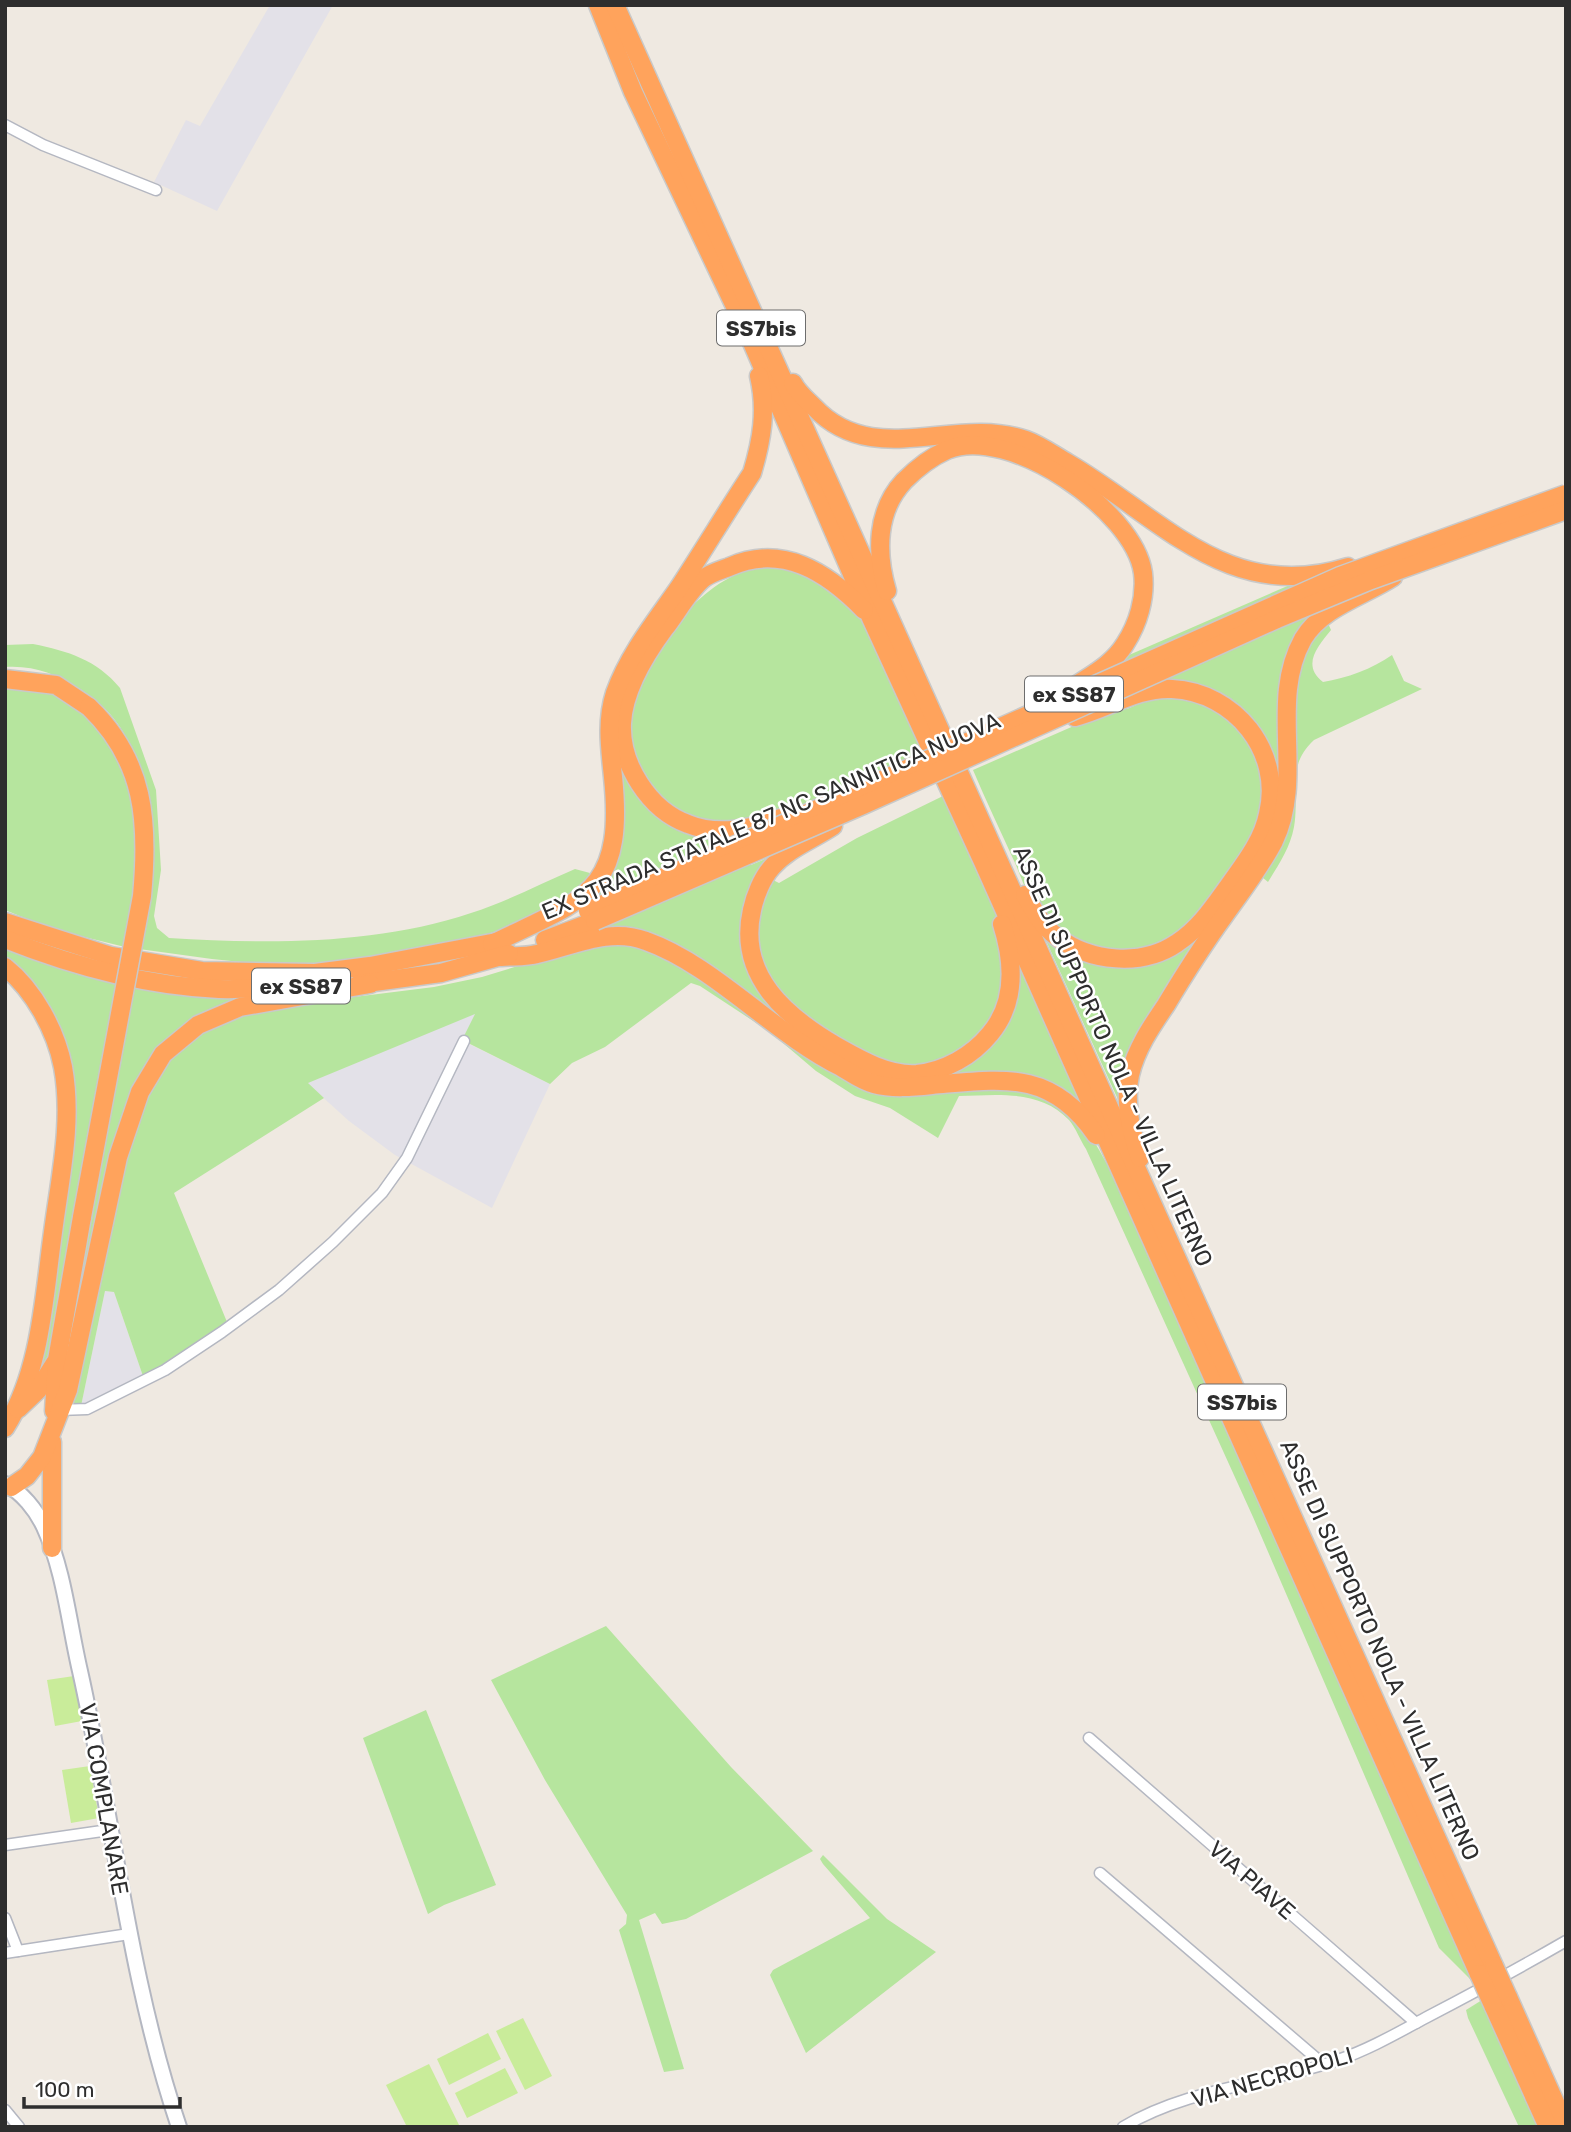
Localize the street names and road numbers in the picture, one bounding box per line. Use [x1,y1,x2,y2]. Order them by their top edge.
road number: SS7bis [717,310,805,346]
road number: ex SS87 [1025,676,1123,712]
street label: EX STRADA STATALE 87 NC SANNITICA NUOVA [537,706,1005,926]
street label: ASSE DI SUPPORTO NOLA - VILLA LITERNO [1007,841,1219,1271]
road number: ex SS87 [252,968,350,1004]
road number: SS7bis [1198,1384,1286,1420]
street label: ASSE DI SUPPORTO NOLA - VILLA LITERNO [1274,1435,1486,1865]
street label: VIA COMPLANARE [73,1701,135,1897]
street label: VIA PIAVE [1203,1835,1301,1925]
street label: VIA NECROPOLI [1188,2041,1356,2113]

